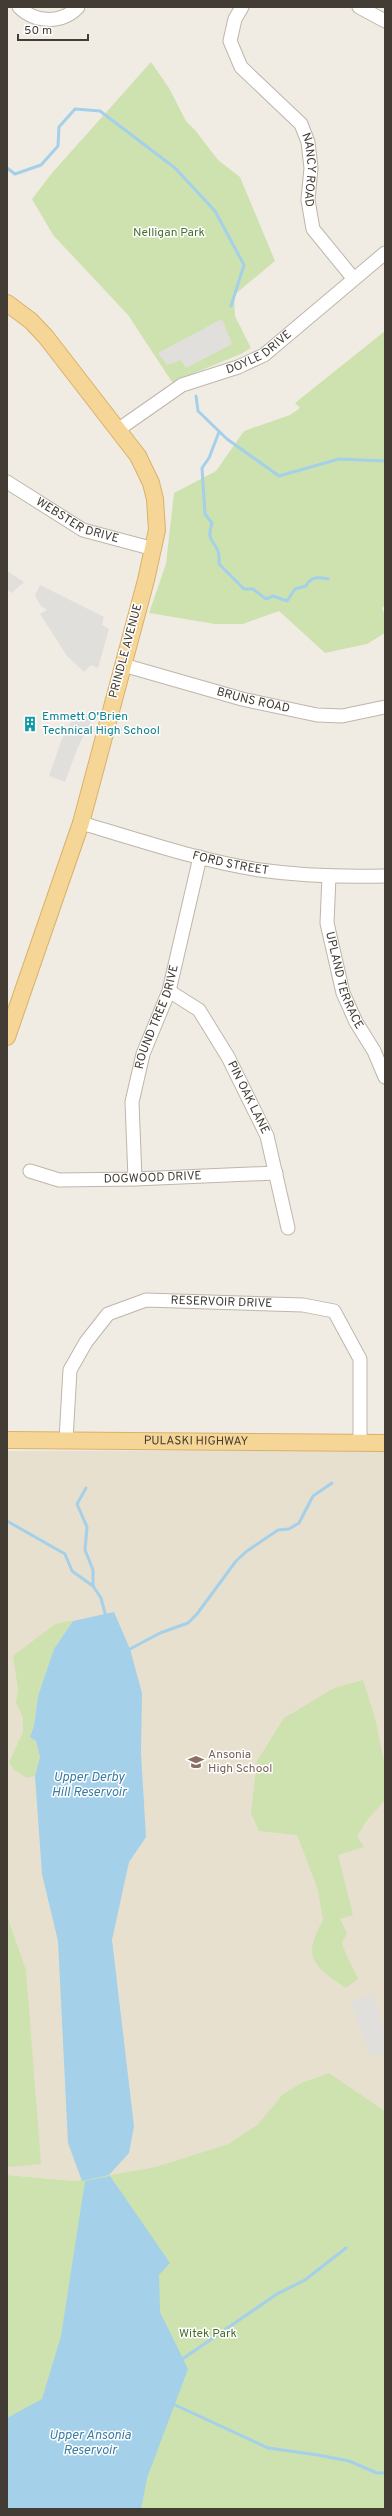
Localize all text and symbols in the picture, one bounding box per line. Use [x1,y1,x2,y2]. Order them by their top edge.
scale bar [18,16,88,42]
text: 50 m [24,23,52,39]
street label: NANCY ROAD [297,131,319,209]
park label: Nelligan Park [133,225,205,241]
street label: DOYLE DRIVE [224,327,295,378]
street label: WEBSTER DRIVE [33,494,120,547]
street label: PRINDLE AVENUE [106,602,146,700]
street label: BRUNS ROAD [215,684,291,717]
place label: Emmett O'Brien Technical High School [42,709,160,739]
building icon: Emmett O'Brien Technical High School [21,715,39,733]
street label: FORD STREET [191,848,270,879]
street label: UPLAND TERRACE [321,930,367,1032]
street label: ROUND TREE DRIVE [132,963,183,1071]
street label: PIN OAK LANE [223,1058,273,1137]
street label: DOGWOOD DRIVE [104,1168,202,1187]
street label: RESERVOIR DRIVE [170,1293,273,1312]
street label: PULASKI HIGHWAY [144,1433,249,1450]
place label: Ansonia High School [208,1747,272,1777]
school or university icon: Ansonia High School [187,1753,205,1771]
water label: Upper Derby Hill Reservoir [52,1770,128,1801]
park label: Witek Park [179,2326,237,2342]
water label: Upper Ansonia Reservoir [49,2428,131,2459]

